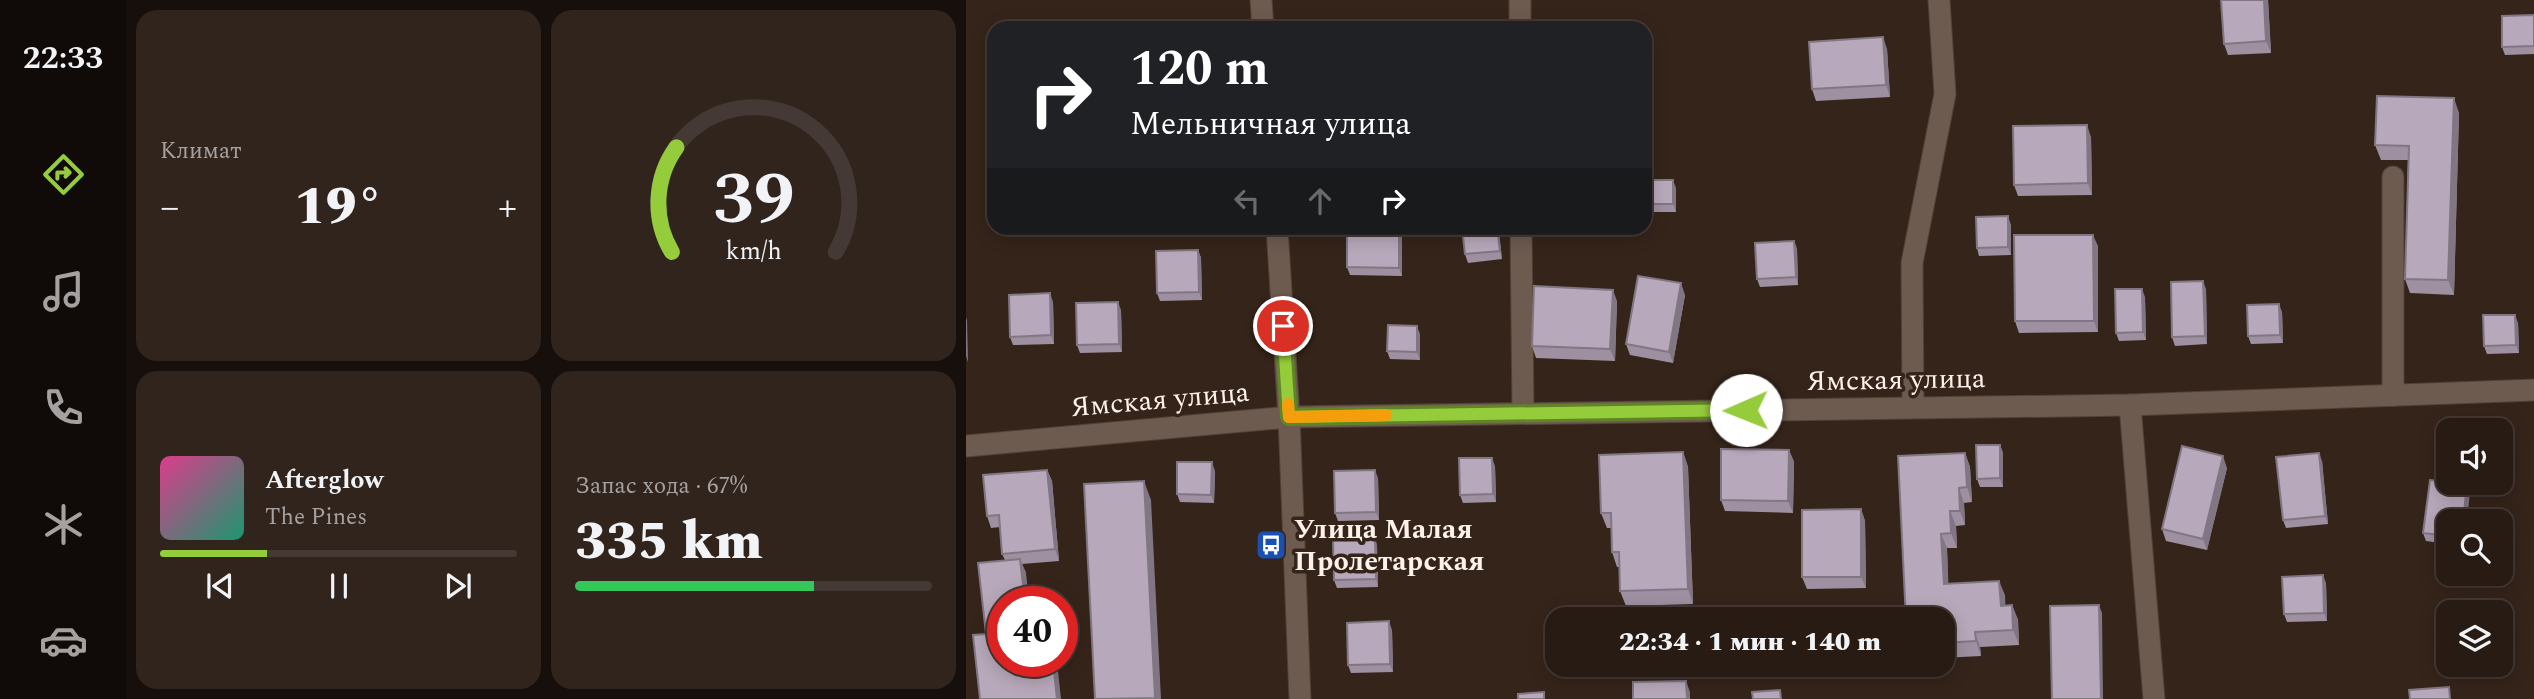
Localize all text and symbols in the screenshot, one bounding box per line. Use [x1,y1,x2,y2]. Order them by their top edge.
text: 120 m [1130,32,1269,107]
text: 22:33 [23,34,103,83]
icon: right [1015,49,1106,140]
text: Мельничная улица [1130,100,1411,149]
text: Климат [160,134,242,169]
text: 39 [713,145,794,256]
icon: directions [39,150,88,199]
text: 19° [294,168,383,247]
text: − [160,179,179,237]
text: + [498,179,517,237]
icon: left [1228,182,1266,220]
icon: ahead [1301,182,1339,220]
icon: right [1374,182,1412,220]
text: km/h [725,232,782,270]
icon: music [39,267,88,316]
pin [1253,296,1313,356]
icon: arrive [1264,307,1302,345]
street label: Ямская улица [1806,357,1986,403]
street label: Ямская улица [1069,371,1251,429]
position arrow [1709,373,1783,447]
icon: phone [39,383,88,432]
map controls [2436,418,2513,677]
button: sound [2436,418,2513,495]
text: Afterglow [265,460,384,500]
text: Запас хода · 67% [575,469,747,504]
icon: climate [39,500,88,549]
text: The Pines [265,500,367,535]
text: 335 km [575,503,763,582]
place label: Улица Малая Пролетарская [1294,508,1485,583]
button: search [2436,509,2513,586]
bus stop icon: Улица Малая Пролетарская [1254,528,1288,562]
icon: previous [201,567,239,605]
icon: pause [320,567,358,605]
icon: next [439,567,477,605]
speed limit sign: 40 [987,586,1078,677]
button: layers [2436,600,2513,677]
icon: car [39,616,88,665]
text: 22:34 · 1 мин · 140 m [1619,622,1881,662]

